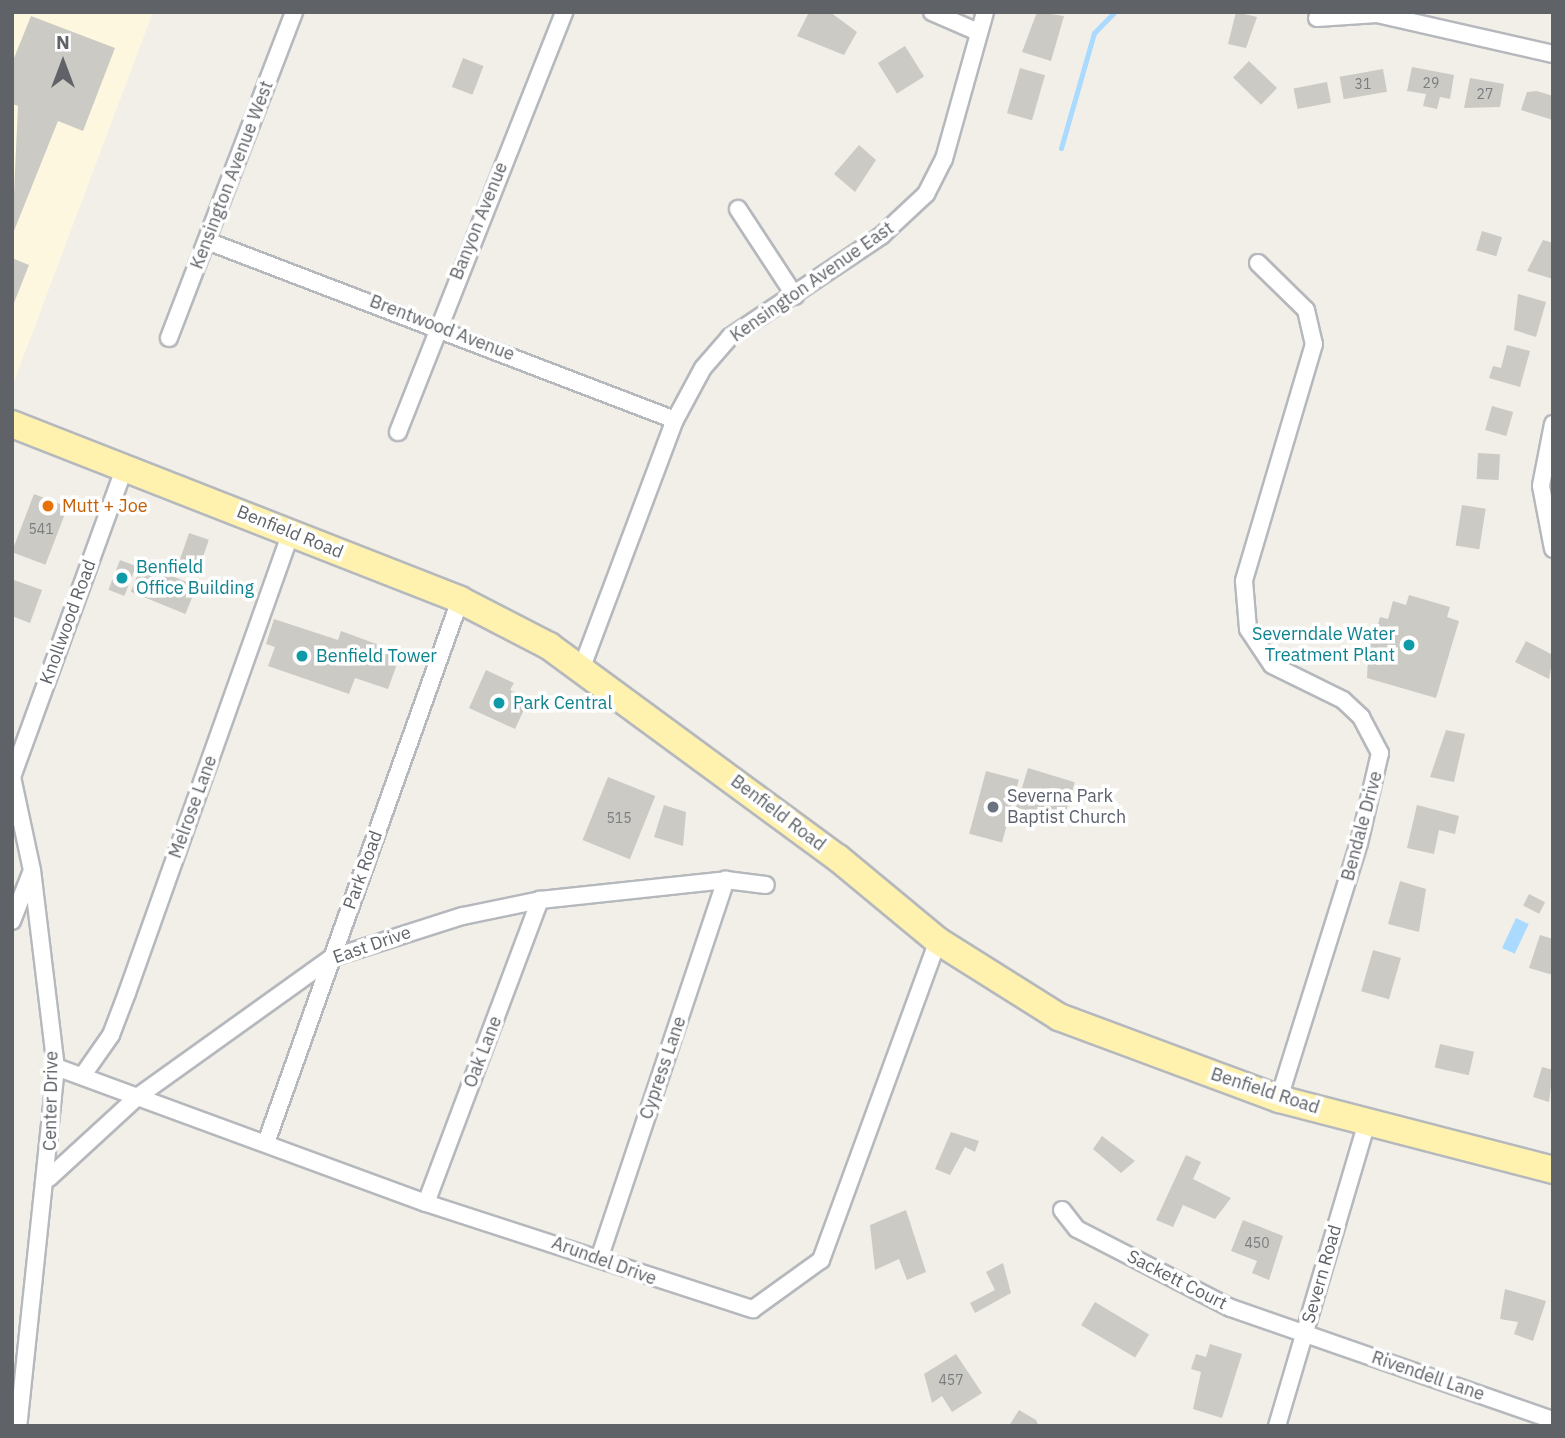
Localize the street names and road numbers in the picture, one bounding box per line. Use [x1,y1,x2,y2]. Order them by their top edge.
street label: Kensington Avenue West [186,78,278,272]
street label: Banyon Avenue [446,159,512,283]
street label: Kensington Avenue East [726,217,898,347]
street label: Brentwood Avenue [367,290,517,366]
street label: Benfield Road [234,501,346,563]
street label: Knollwood Road [35,557,101,687]
street label: Melrose Lane [164,753,222,861]
street label: Bendale Drive [1337,769,1387,883]
street label: Benfield Road [726,770,830,856]
street label: Park Road [339,828,387,912]
street label: East Drive [330,922,414,968]
street label: Oak Lane [460,1013,506,1091]
street label: Cypress Lane [635,1014,691,1122]
street label: Center Drive [39,1051,63,1151]
street label: Benfield Road [1208,1063,1322,1119]
street label: Severn Road [1298,1222,1346,1326]
street label: Arundel Drive [549,1232,659,1290]
street label: Sackett Court [1123,1246,1231,1314]
street label: Rivendell Lane [1369,1347,1487,1405]

